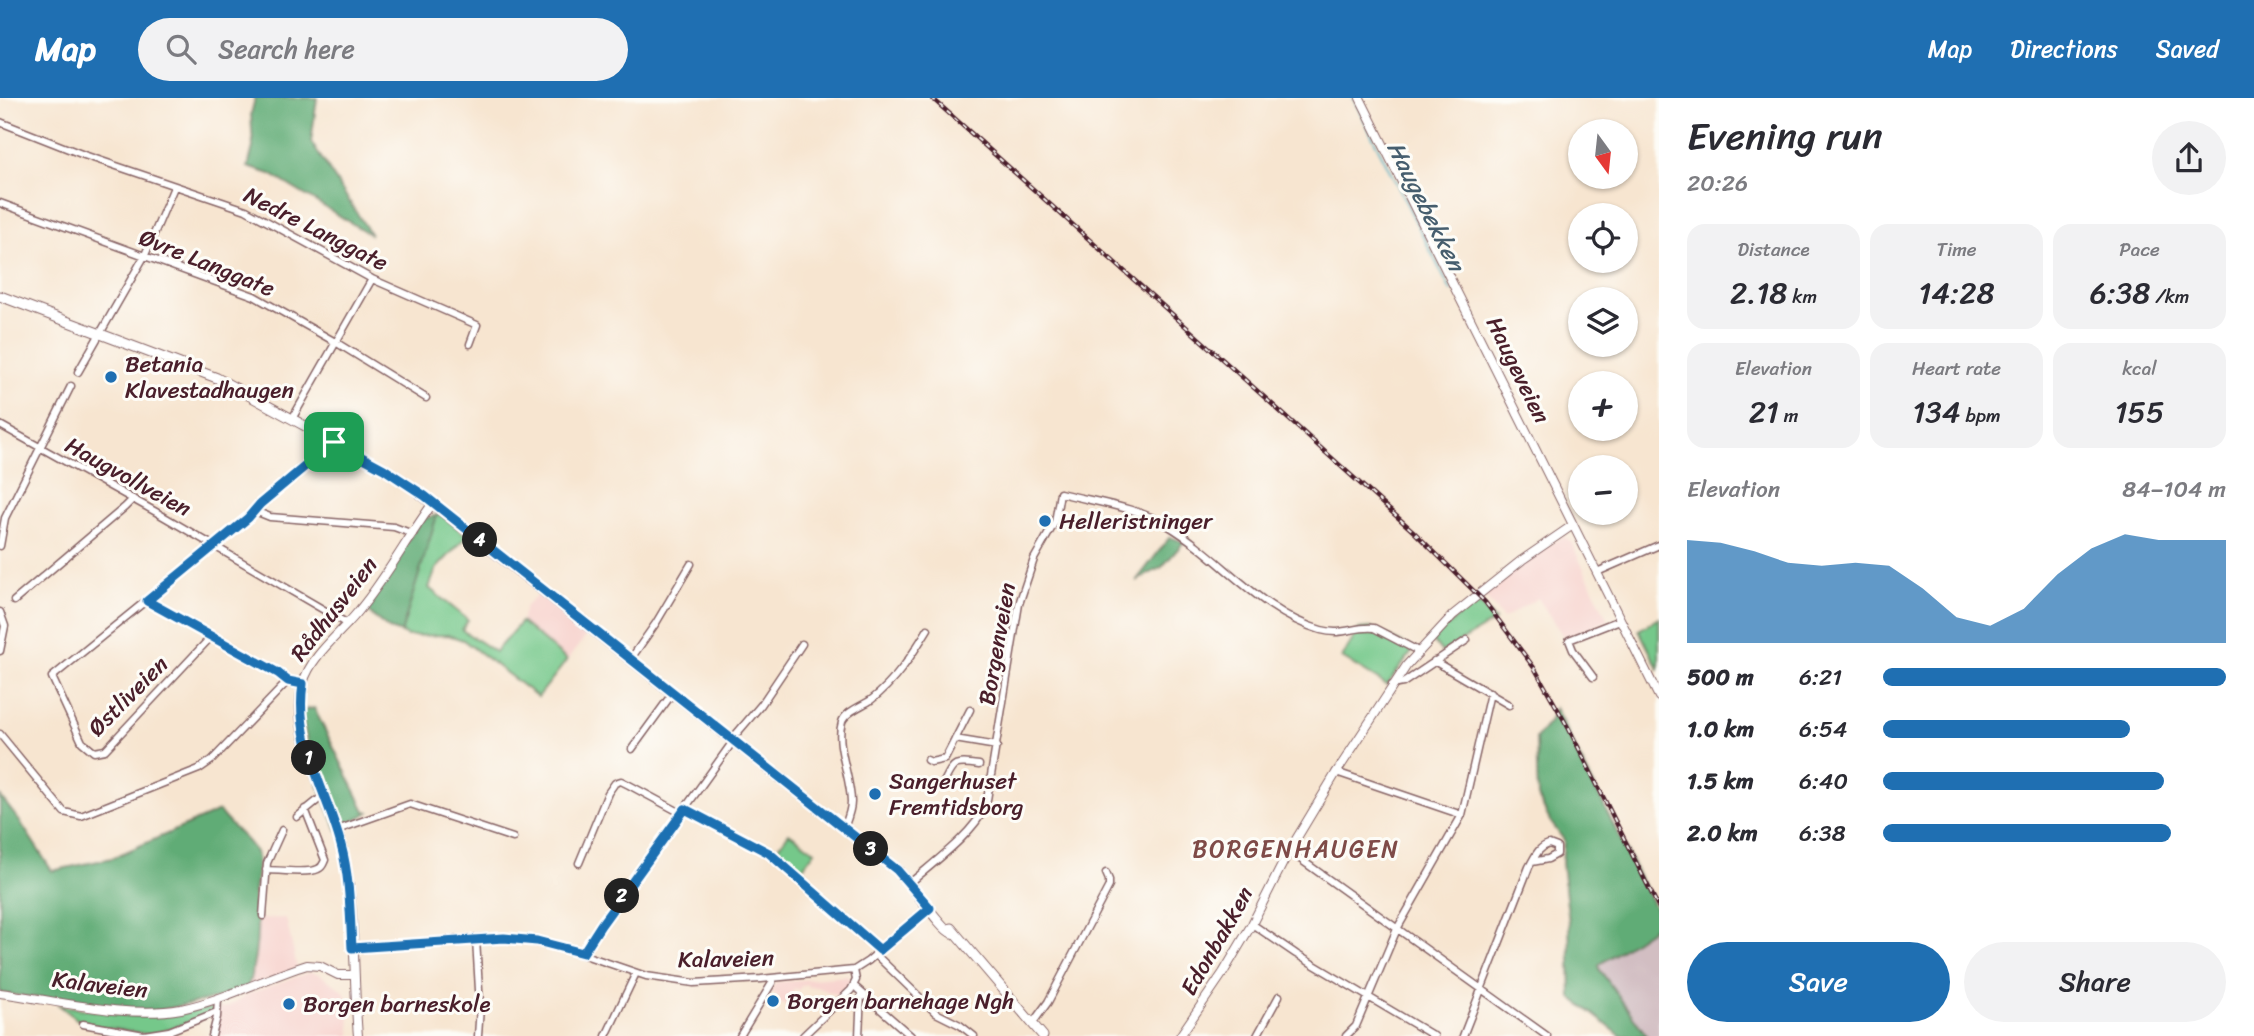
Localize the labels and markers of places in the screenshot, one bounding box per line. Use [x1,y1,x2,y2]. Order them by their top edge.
place label: Betania Klavestadhaugen [125,344,294,411]
marker: Betania Klavestadhaugen [103,369,119,385]
pin [304,412,364,472]
place label: Helleristninger [1059,501,1214,542]
marker: Helleristninger [1037,513,1053,529]
pin: 4 [462,522,498,558]
pin: 1 [292,740,326,776]
place label: Sangerhuset Fremtidsborg [889,761,1024,828]
marker: Sangerhuset Fremtidsborg [867,786,883,802]
pin: 3 [854,832,888,866]
pin: 2 [604,878,640,914]
place label: Borgen barnehage Ngh [787,981,1014,1022]
place label: Borgen barneskole [303,984,491,1025]
marker: Borgen barnehage Ngh [765,993,781,1009]
marker: Borgen barneskole [281,996,297,1012]

